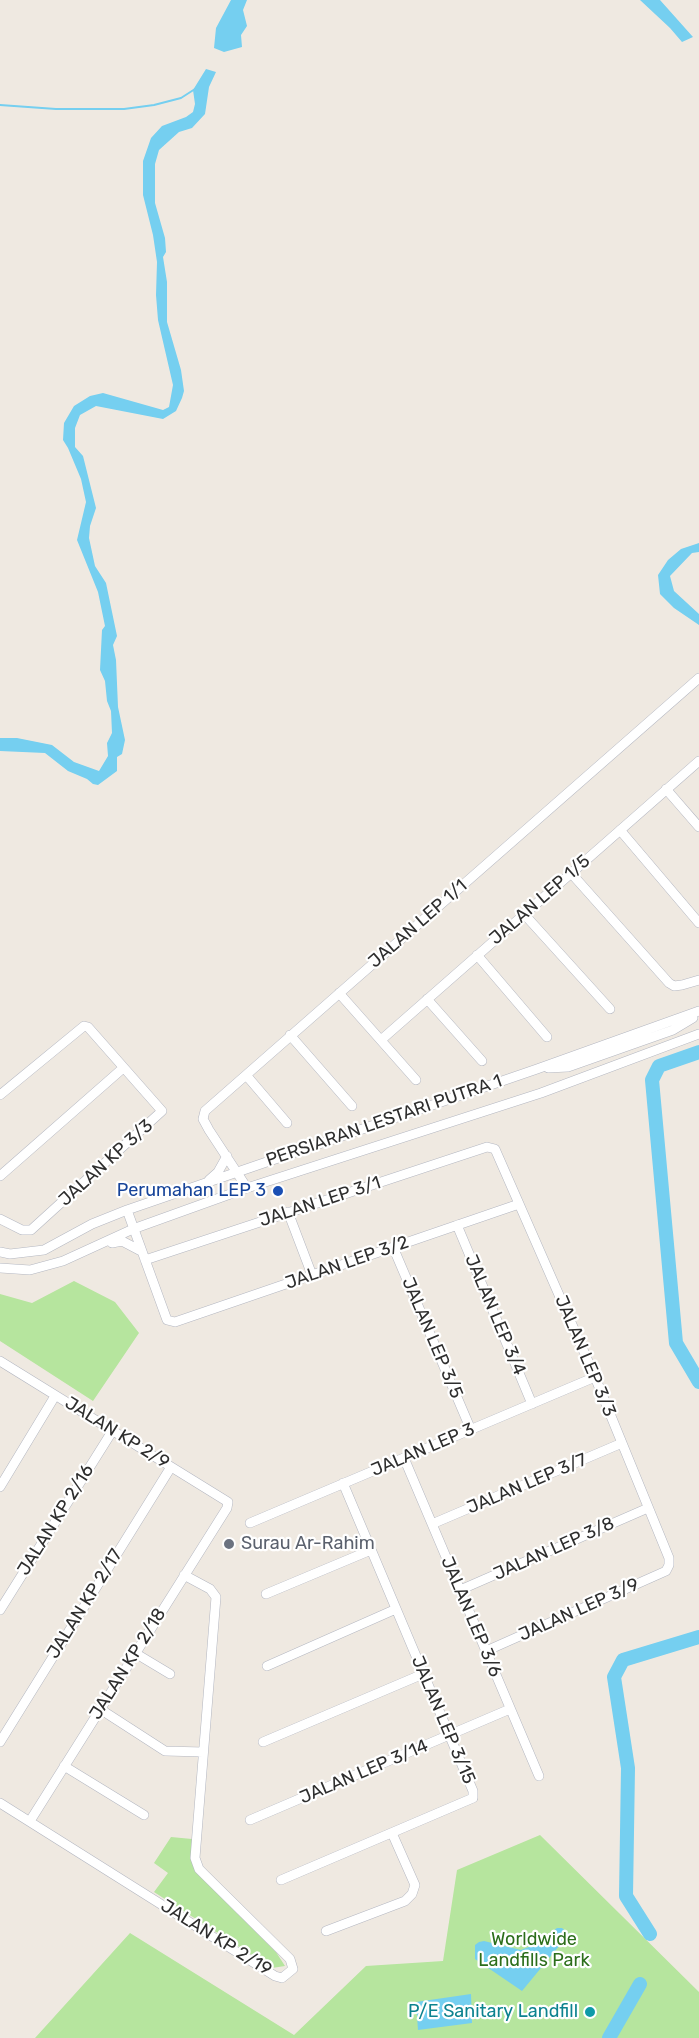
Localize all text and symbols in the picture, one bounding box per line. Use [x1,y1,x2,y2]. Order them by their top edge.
street label: JALAN LEP 1/5 [485,850,595,950]
street label: JALAN LEP 1/1 [364,875,472,973]
street label: PERSIARAN LESTARI PUTRA 1 [263,1070,505,1172]
street label: JALAN KP 3/3 [54,1115,158,1211]
street label: JALAN LEP 3/1 [257,1172,383,1232]
place label: Perumahan LEP 3 [117,1180,266,1202]
marker: Perumahan LEP 3 [271,1184,285,1198]
street label: JALAN LEP 3/2 [282,1232,412,1294]
street label: JALAN LEP 3/4 [460,1251,530,1379]
street label: JALAN LEP 3/5 [397,1274,467,1402]
street label: JALAN LEP 3/3 [550,1292,620,1420]
street label: JALAN KP 2/9 [61,1392,173,1474]
street label: JALAN LEP 3 [368,1419,478,1481]
street label: JALAN LEP 3/7 [464,1449,590,1519]
street label: JALAN KP 2/16 [13,1460,99,1580]
street label: JALAN LEP 3/8 [490,1513,618,1585]
place label: Surau Ar-Rahim [241,1533,375,1555]
marker: Surau Ar-Rahim [222,1537,236,1551]
street label: JALAN KP 2/17 [43,1545,127,1663]
street label: JALAN LEP 3/6 [436,1554,506,1680]
street label: JALAN LEP 3/9 [516,1574,642,1646]
street label: JALAN KP 2/18 [85,1604,171,1724]
street label: JALAN LEP 3/15 [406,1653,480,1787]
street label: JALAN LEP 3/14 [296,1735,432,1809]
street label: JALAN KP 2/19 [157,1895,275,1981]
park label: Worldwide Landfills Park [478,1929,590,1972]
place label: P/E Sanitary Landfill [408,2001,578,2023]
marker: P/E Sanitary Landfill [583,2005,597,2019]

